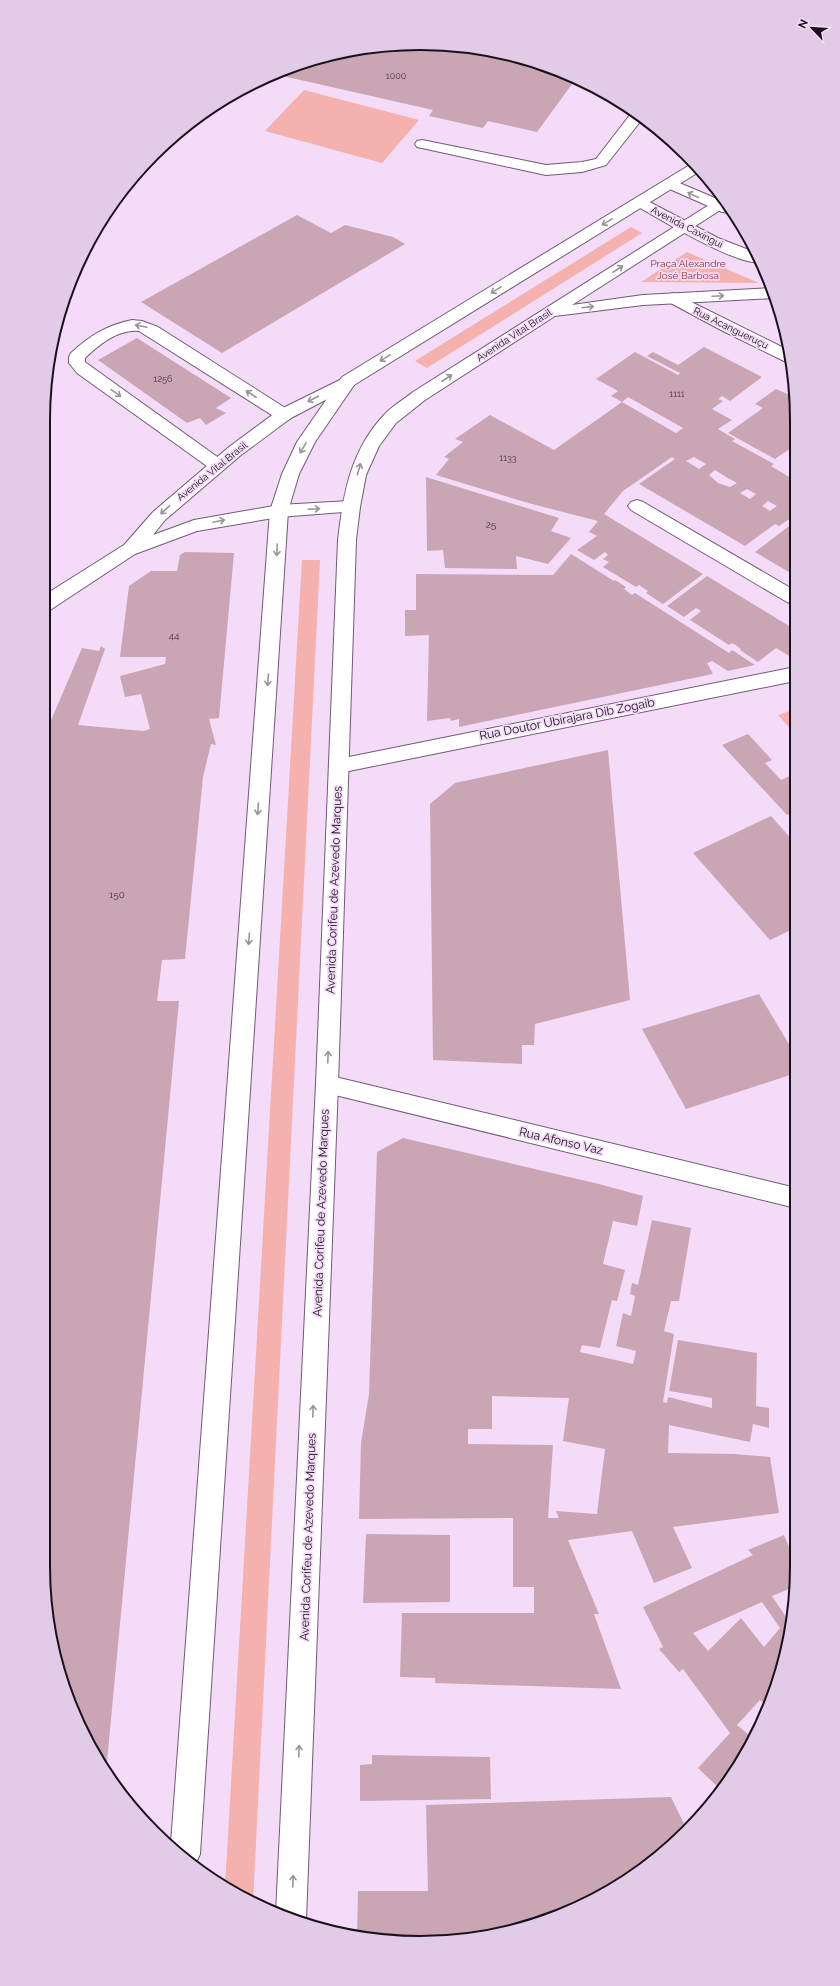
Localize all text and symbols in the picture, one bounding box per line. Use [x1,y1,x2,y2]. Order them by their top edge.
north arrow [792,8,832,48]
text: N [796,17,811,31]
house number: 1000 [386,71,407,81]
one-way arrow [688,191,700,198]
street label: Avenida Caxingui [649,204,725,250]
one-way arrow [602,218,613,226]
park label: Praça Alexandre José Barbosa [650,258,726,281]
one-way arrow [612,265,623,273]
one-way arrow [490,287,502,295]
one-way arrow [711,292,724,300]
one-way arrow [581,304,594,311]
street label: Rua Acangueruçu [692,305,770,351]
street label: Avenida Vital Brasil [474,306,554,363]
one-way arrow [135,321,148,329]
one-way arrow [379,355,391,363]
house number: 1256 [154,374,173,384]
one-way arrow [441,374,452,382]
one-way arrow [111,389,122,397]
one-way arrow [245,389,257,397]
house number: 1111 [669,389,685,399]
one-way arrow [308,395,320,403]
street label: Avenida Vital Brasil [175,439,250,503]
one-way arrow [298,442,306,454]
house number: 1133 [499,453,517,463]
one-way arrow [356,463,363,476]
one-way arrow [160,505,170,515]
one-way arrow [307,505,320,513]
one-way arrow [212,516,225,524]
house number: 25 [486,519,497,530]
one-way arrow [273,543,280,556]
house number: 44 [169,630,180,641]
one-way arrow [264,673,271,686]
street label: Rua Doutor Ubirajara Dib Zogaib [478,695,656,743]
street label: Avenida Corifeu de Azevedo Marques [323,786,345,994]
one-way arrow [255,802,262,815]
house number: 150 [109,889,125,900]
one-way arrow [245,932,252,945]
one-way arrow [324,1051,332,1064]
street label: Avenida Corifeu de Azevedo Marques [310,1109,332,1317]
street label: Rua Afonso Vaz [518,1125,604,1157]
one-way arrow [309,1405,317,1418]
street label: Avenida Corifeu de Azevedo Marques [297,1433,319,1641]
one-way arrow [295,1745,302,1758]
one-way arrow [289,1875,297,1888]

